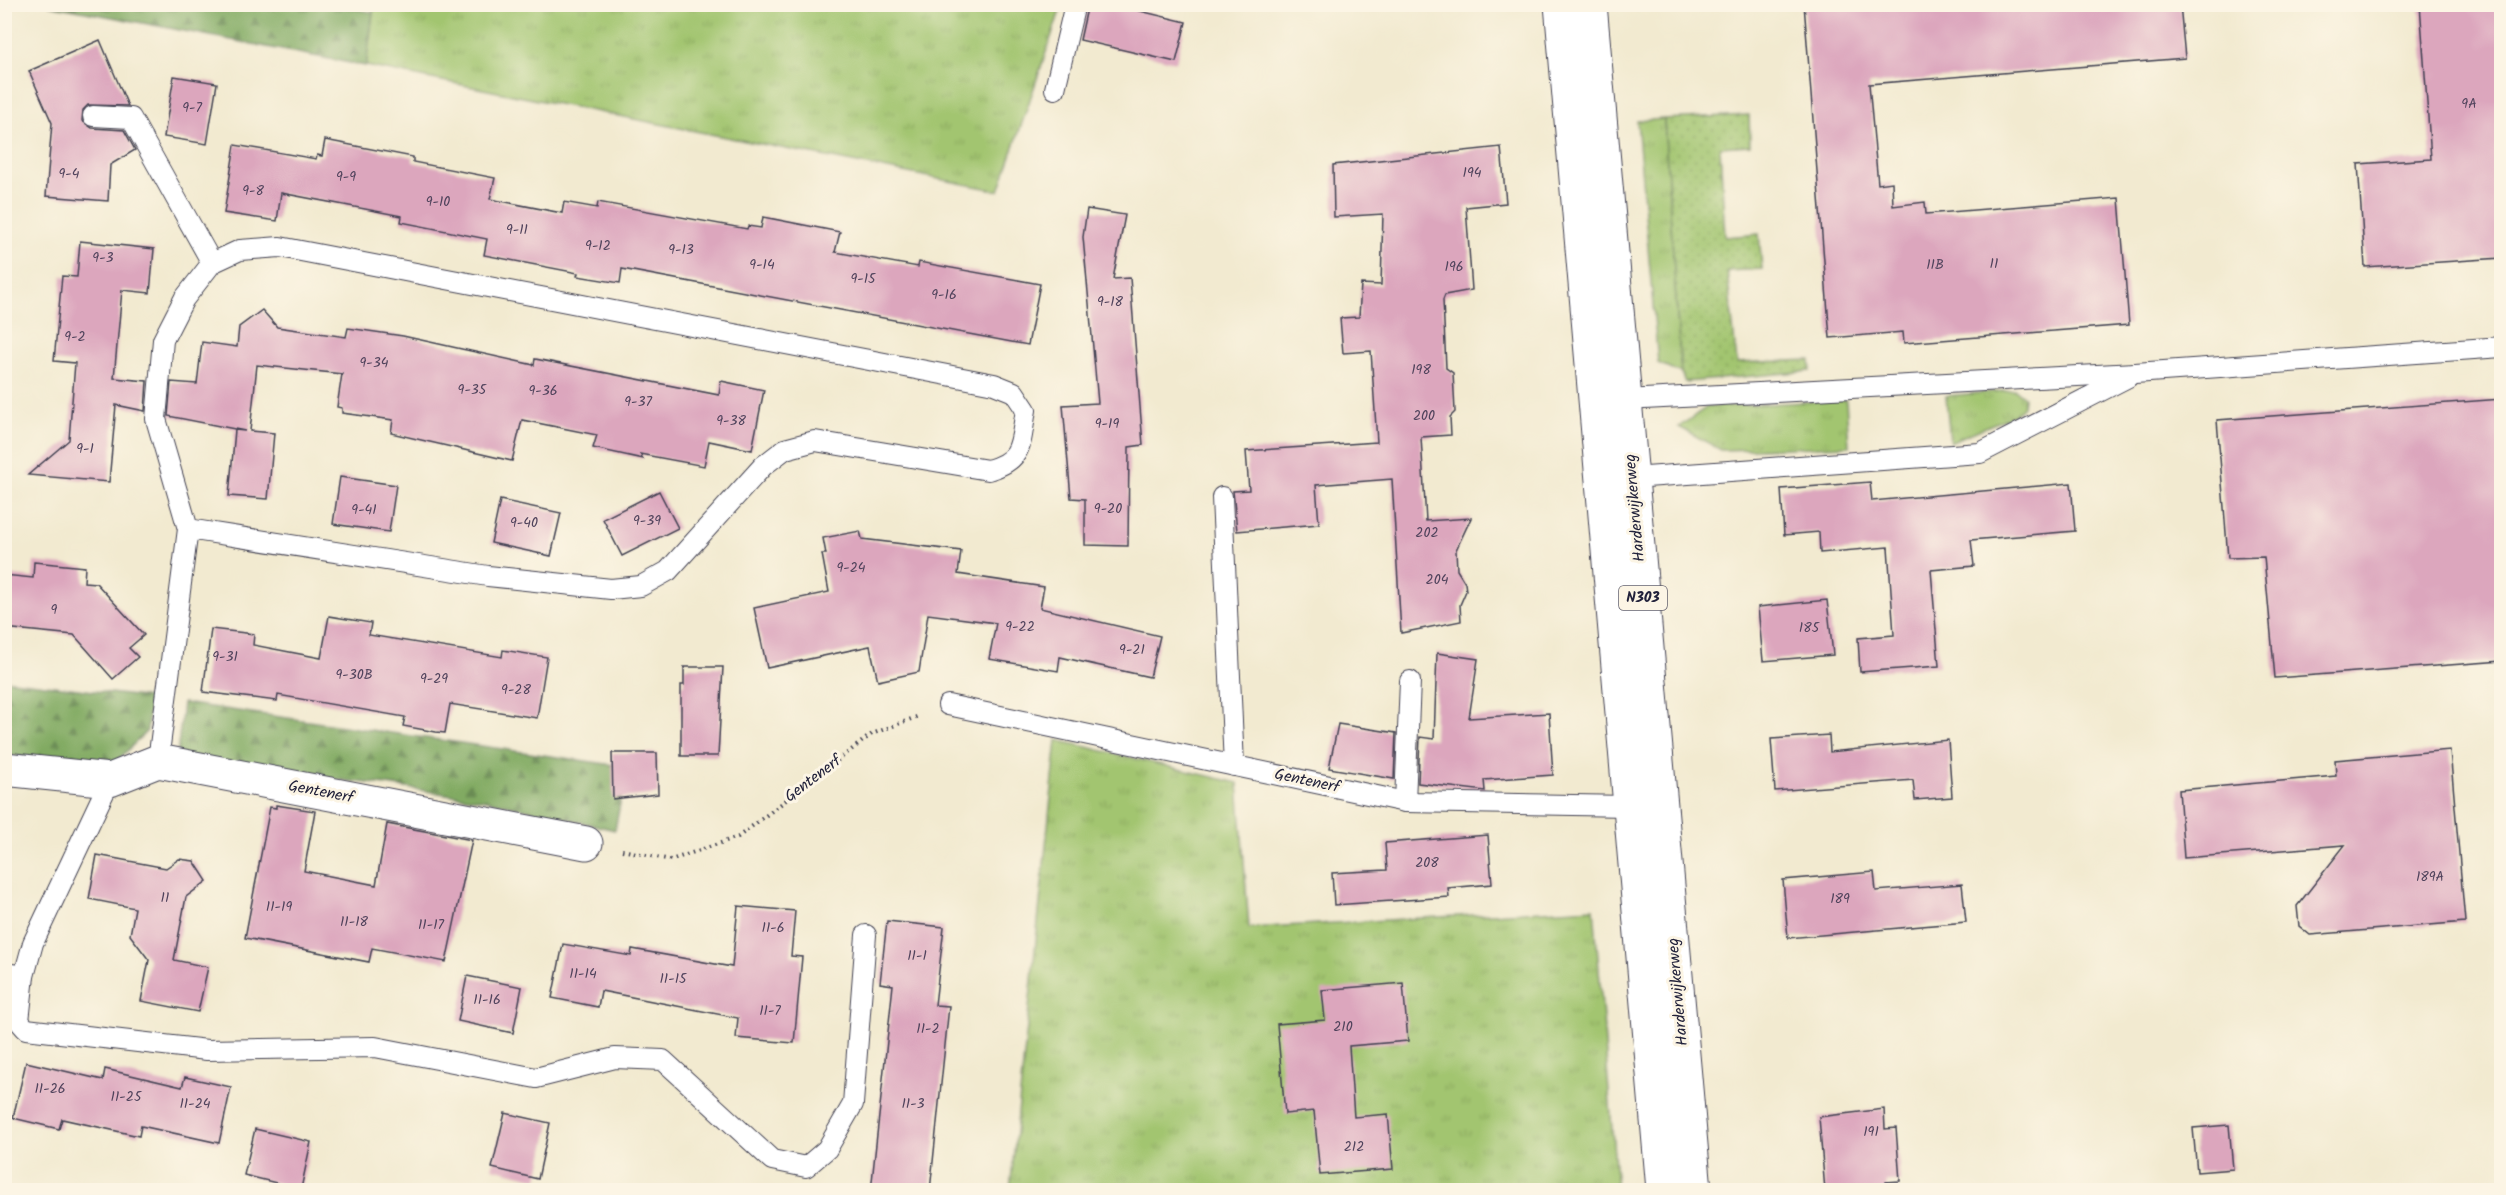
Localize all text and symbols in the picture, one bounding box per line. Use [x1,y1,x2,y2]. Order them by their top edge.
house number: 9A [2461,93,2477,115]
house number: 9-7 [182,97,202,119]
house number: 194 [1463,162,1482,184]
house number: 9-4 [59,163,80,185]
house number: 9-9 [336,166,356,188]
house number: 9-8 [242,180,264,202]
house number: 9-10 [426,191,450,213]
house number: 9-11 [506,219,528,241]
house number: 9-12 [585,235,611,257]
house number: 9-13 [668,239,694,261]
house number: 9-3 [92,247,114,269]
house number: 11 [1990,253,1998,275]
house number: 9-14 [749,254,775,276]
house number: 11B [1926,254,1944,276]
house number: 196 [1444,256,1464,278]
house number: 9-15 [850,268,877,290]
house number: 9-16 [931,284,957,306]
house number: 9-18 [1097,291,1124,313]
house number: 9-2 [64,326,86,348]
house number: 9-34 [360,352,389,374]
house number: 198 [1411,359,1431,381]
house number: 9-35 [458,379,488,401]
house number: 9-36 [528,380,558,402]
house number: 9-37 [624,391,652,413]
house number: 200 [1413,405,1435,427]
house number: 9-38 [716,410,746,432]
house number: 9-19 [1095,413,1119,435]
house number: 9-1 [76,438,94,460]
street label: Harderwijkerweg [1618,453,1652,563]
house number: 9-20 [1094,498,1122,520]
house number: 9-41 [351,499,377,521]
house number: 9-39 [633,510,661,532]
house number: 9-40 [510,512,538,534]
house number: 202 [1415,522,1439,544]
house number: 9-24 [836,557,866,579]
house number: 204 [1426,569,1449,591]
road number: N303 [1619,586,1667,610]
house number: 9 [51,599,58,621]
house number: 9-22 [1005,616,1035,638]
house number: 185 [1799,617,1821,639]
house number: 9-21 [1119,639,1145,661]
house number: 9-31 [212,646,238,668]
house number: 9-30B [335,664,373,686]
house number: 9-29 [420,668,448,690]
house number: 9-28 [501,679,531,701]
street label: Gentenerf [779,748,848,809]
street label: Gentenerf [1272,762,1344,800]
street label: Gentenerf [286,773,358,811]
house number: 208 [1415,852,1439,874]
house number: 189A [2416,866,2444,888]
house number: 11 [161,887,169,909]
house number: 189 [1830,888,1850,910]
house number: 11-19 [266,896,292,918]
house number: 11-18 [340,911,369,933]
house number: 11-17 [418,914,445,936]
house number: 11-6 [761,917,785,939]
street label: Harderwijkerweg [1661,937,1695,1047]
house number: 11-1 [907,945,927,967]
house number: 11-14 [569,963,597,985]
house number: 11-15 [659,968,688,990]
house number: 11-16 [473,989,501,1011]
house number: 11-7 [759,1000,781,1022]
house number: 210 [1333,1016,1353,1038]
house number: 11-2 [916,1018,940,1040]
house number: 11-26 [34,1078,66,1100]
house number: 11-25 [111,1086,143,1108]
house number: 11-24 [179,1093,211,1115]
house number: 11-3 [901,1093,925,1115]
house number: 191 [1863,1121,1879,1143]
house number: 212 [1344,1136,1364,1158]

